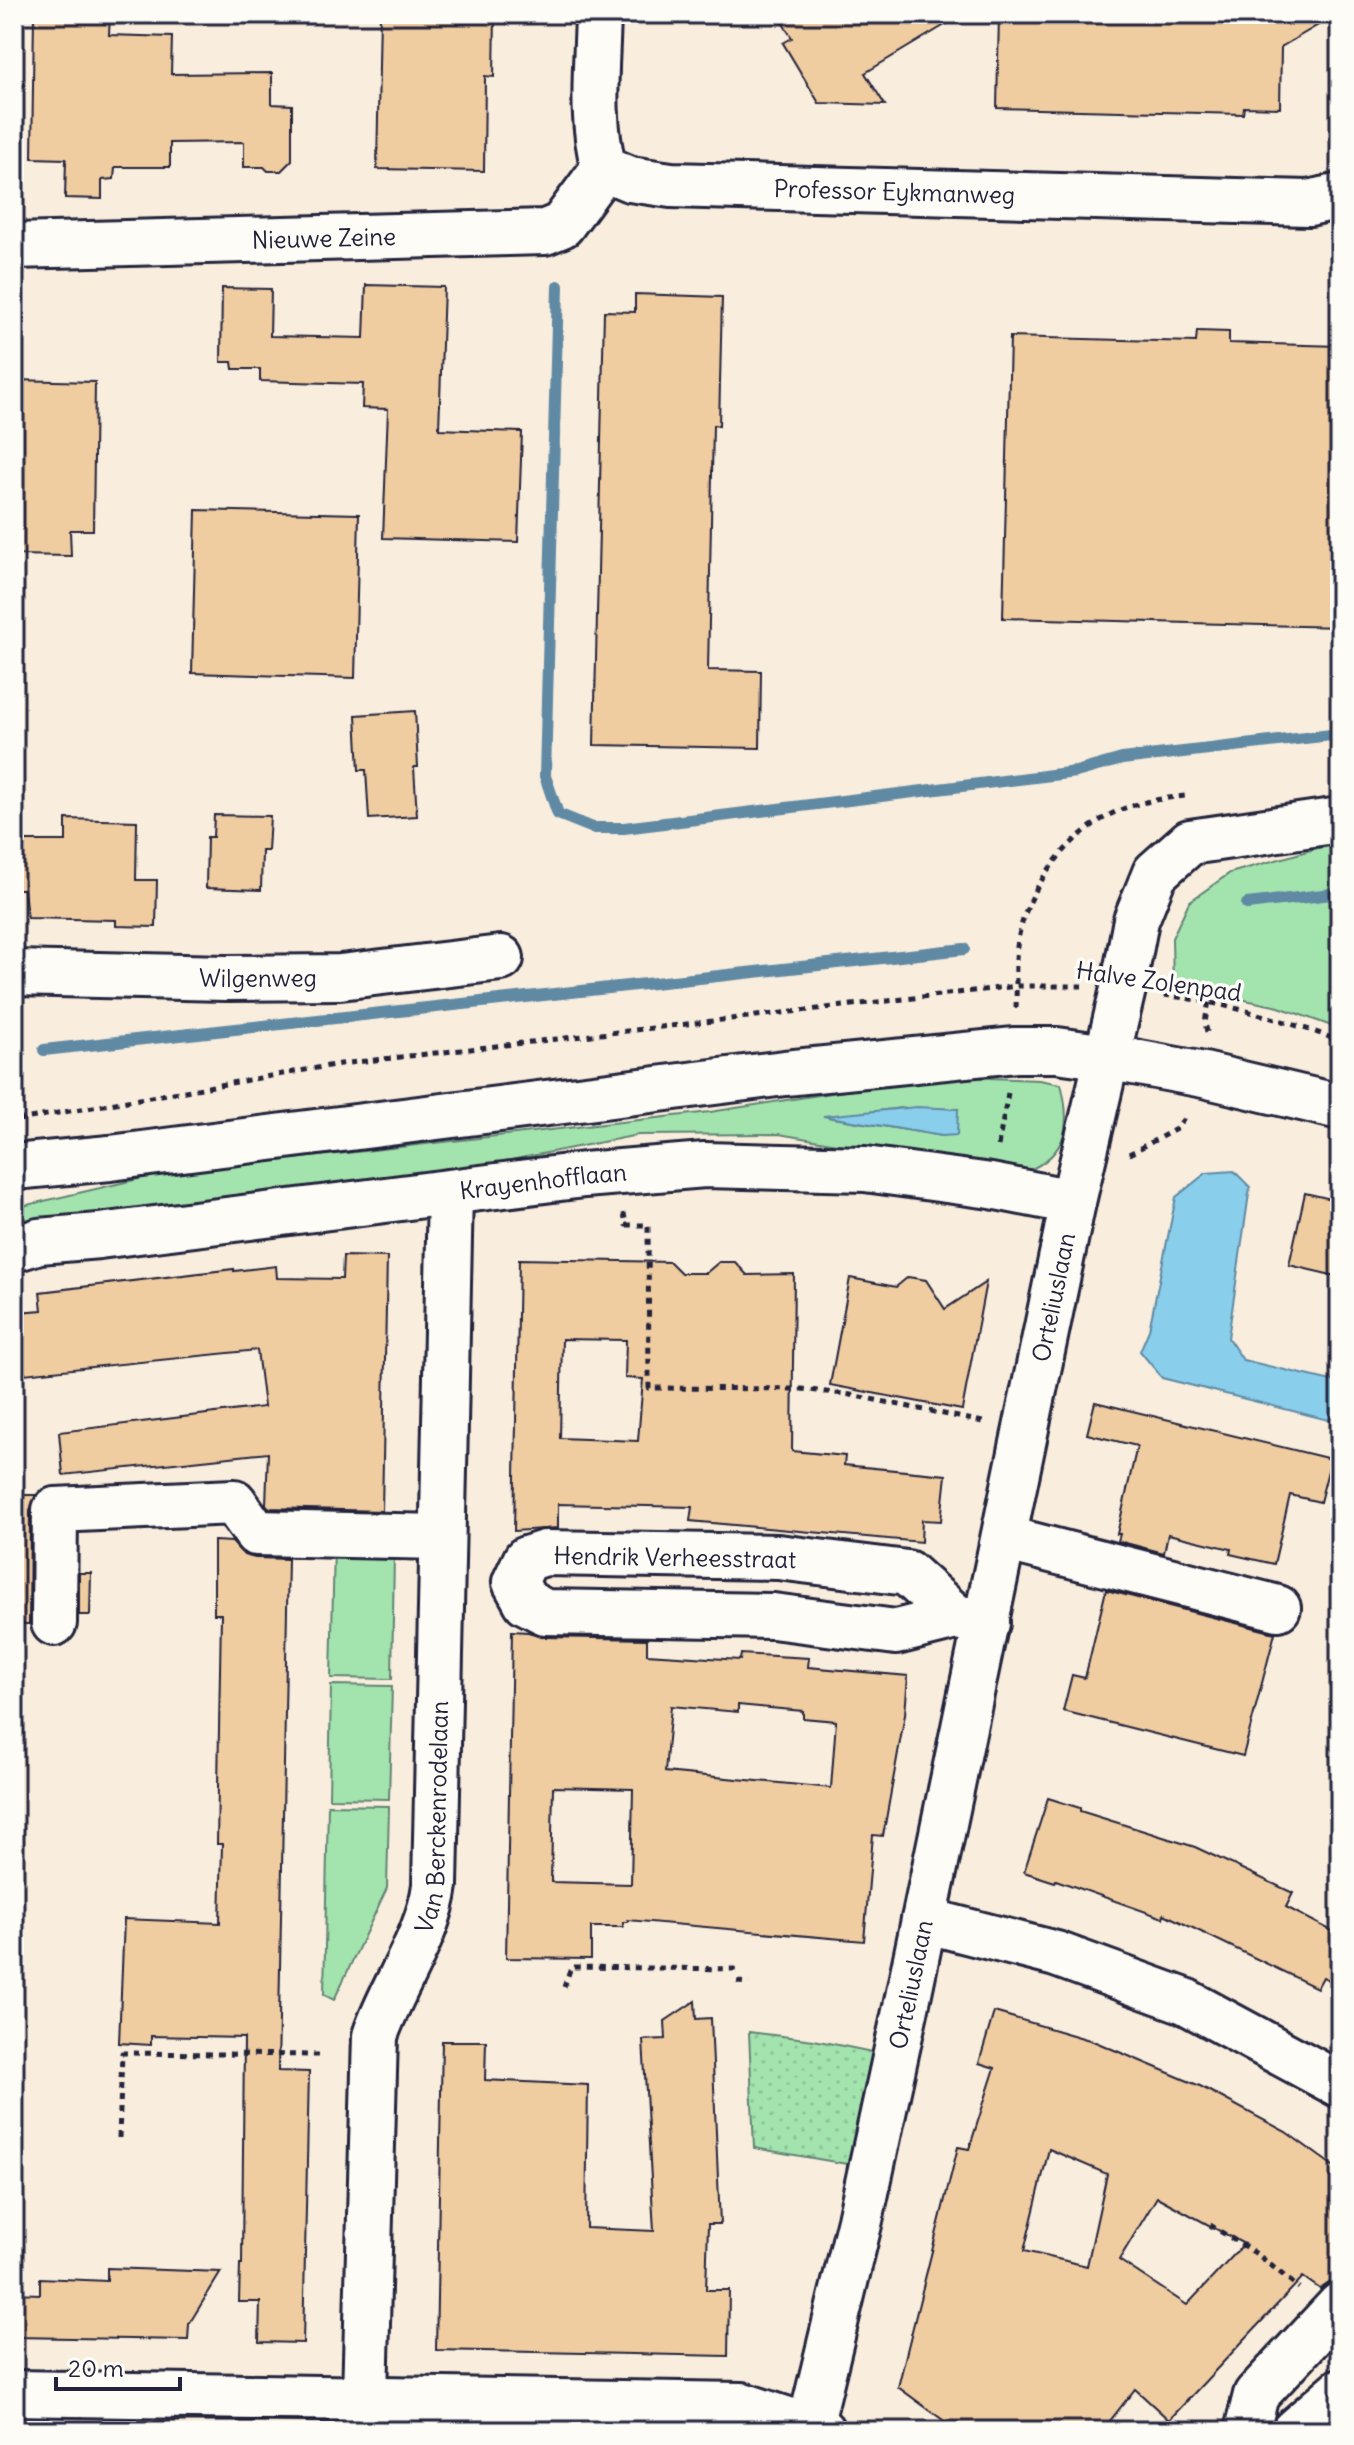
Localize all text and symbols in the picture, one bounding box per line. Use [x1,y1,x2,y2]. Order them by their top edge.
street label: Professor Eykmanweg [773,173,1016,210]
street label: Nieuwe Zeine [251,221,396,255]
street label: Halve Zolenpad [1074,955,1244,1007]
street label: Wilgenweg [199,962,317,993]
street label: Krayenhofflaan [458,1157,628,1206]
street label: Orteliuslaan [1025,1230,1081,1365]
street label: Hendrik Verheesstraat [554,1540,796,1574]
street label: Van Berckenrodelaan [408,1700,454,1937]
street label: Orteliuslaan [882,1917,939,2052]
scale bar [56,2341,180,2391]
text: 20 m [68,2353,124,2383]

